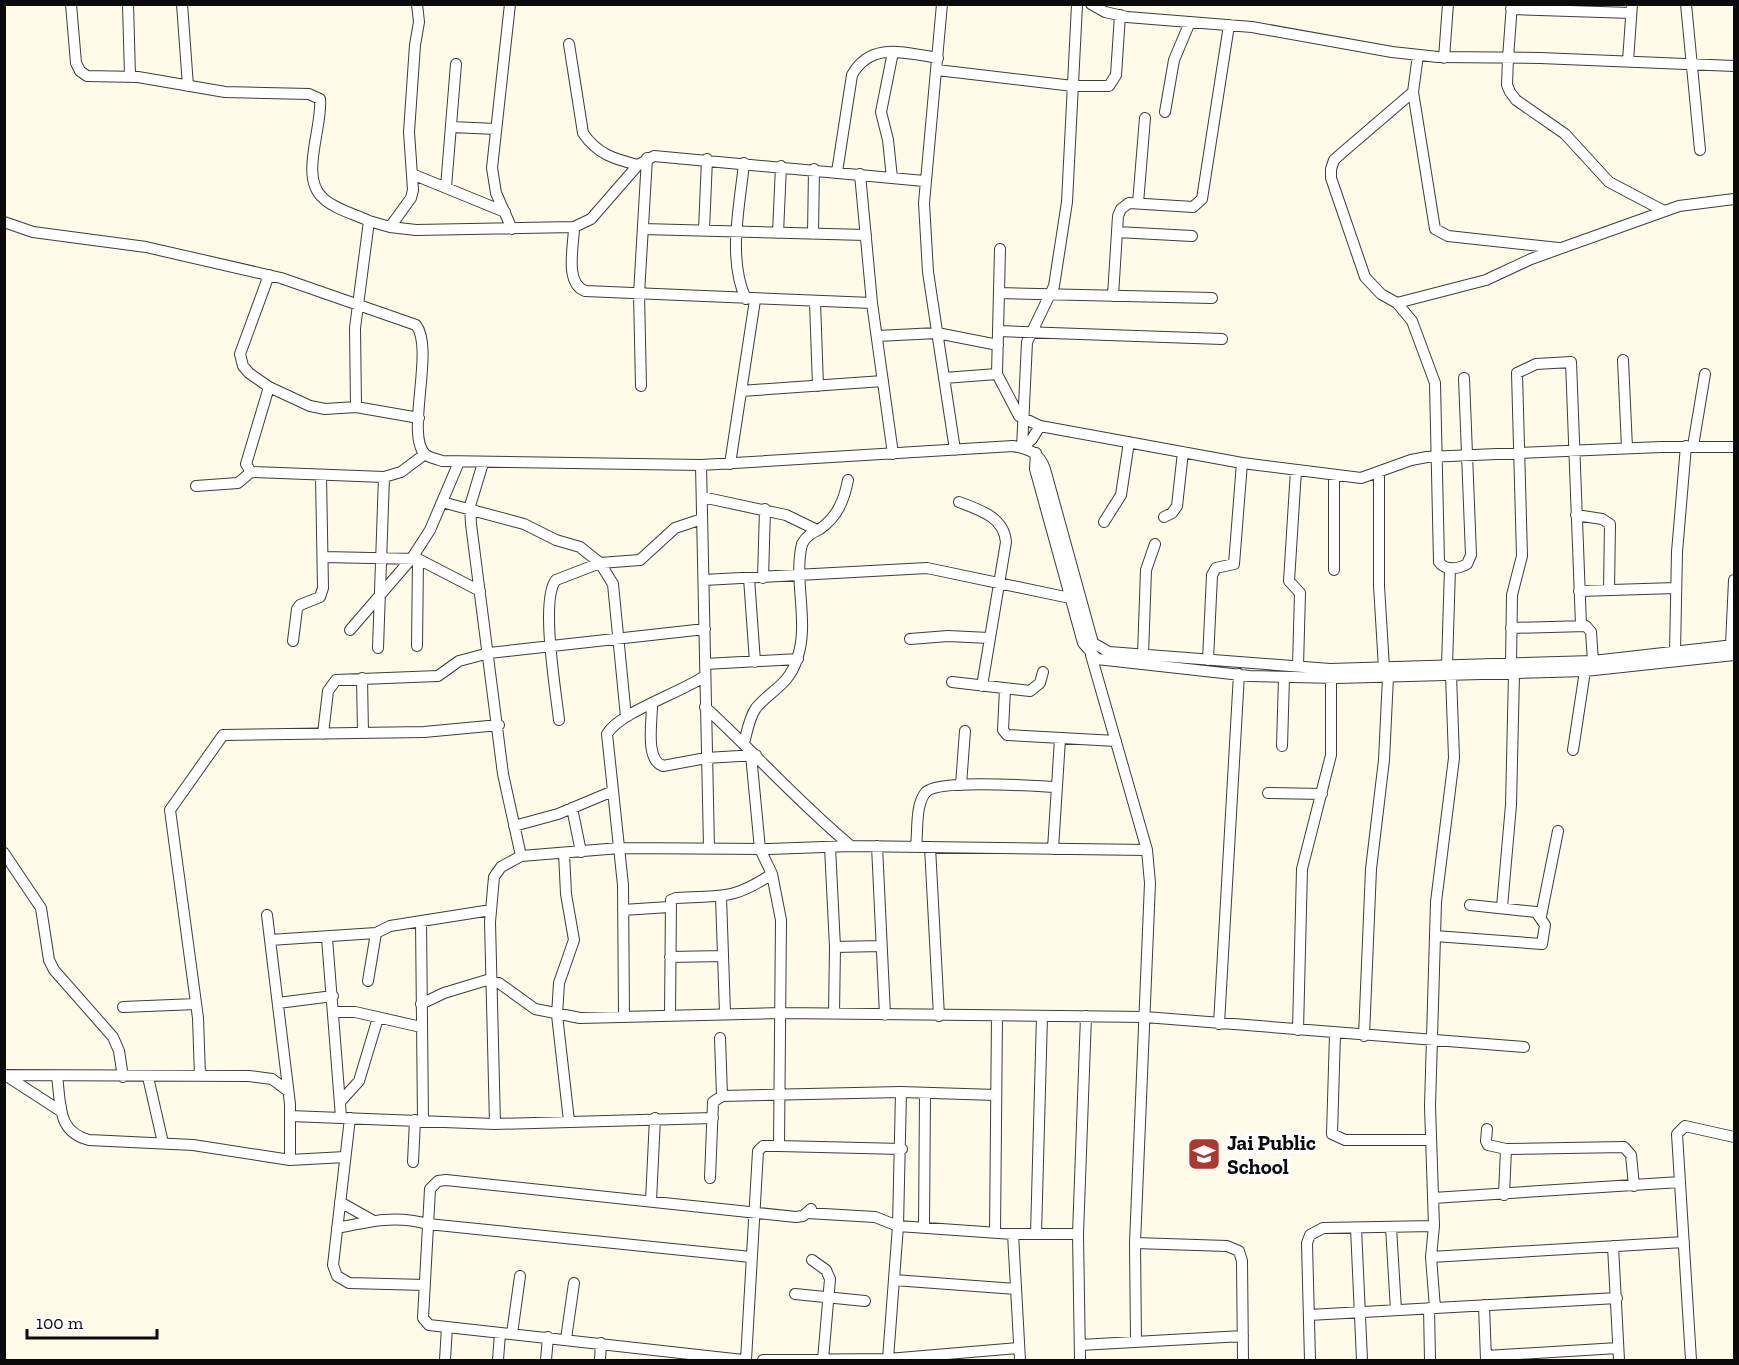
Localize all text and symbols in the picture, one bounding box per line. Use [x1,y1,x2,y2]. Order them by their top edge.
place label: Jai Public School [1227,1130,1316,1179]
school or university icon: Jai Public School [1186,1136,1222,1172]
scale bar [27,1302,158,1340]
text: 100 m [36,1312,84,1334]

